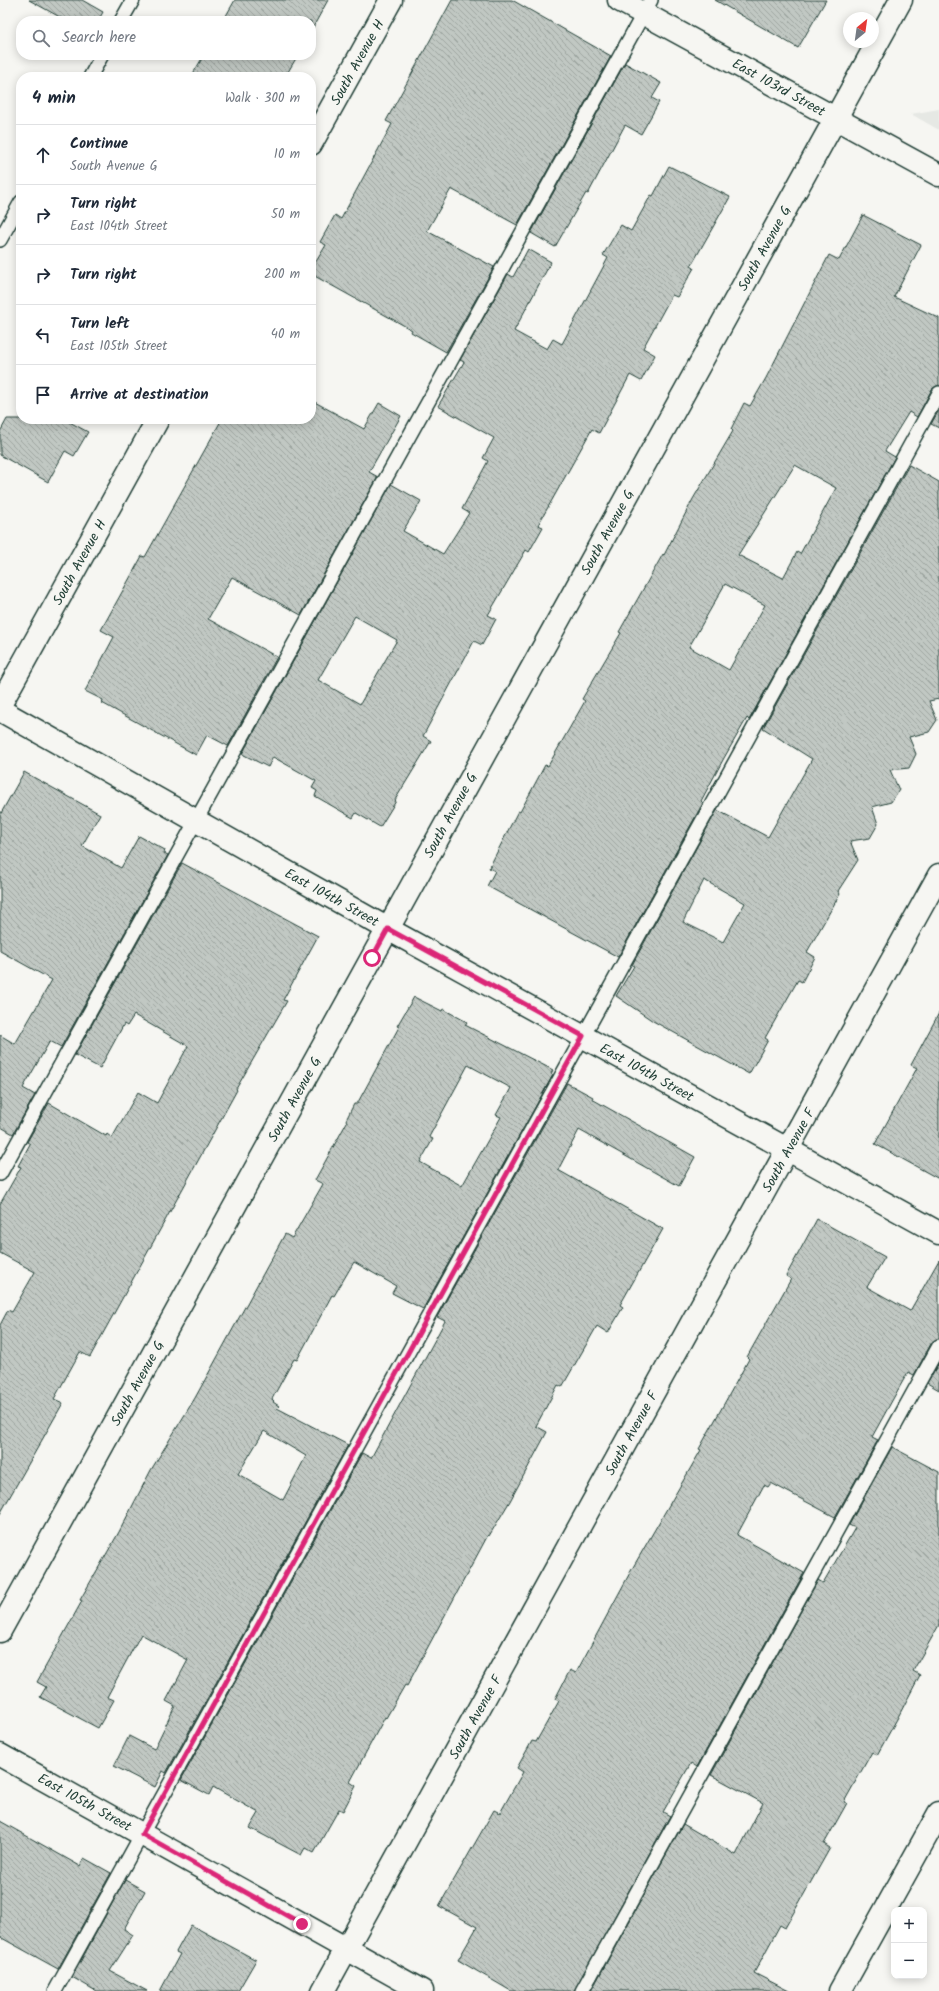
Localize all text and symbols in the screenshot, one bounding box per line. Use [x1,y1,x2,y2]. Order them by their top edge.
north arrow [843,12,879,48]
street label: South Avenue H [325,15,391,109]
search box [16,16,316,60]
text: Search here [62,26,136,50]
icon: search [30,27,52,49]
street label: East 103rd Street [728,53,830,123]
text: 4 min [32,85,76,112]
text: Walk · 300 m [225,88,300,109]
text: Continue [70,132,128,156]
icon: ahead [32,144,54,166]
text: 10 m [274,144,300,165]
text: South Avenue G [70,156,158,177]
text: Turn right [70,192,137,216]
street label: South Avenue G [732,202,797,295]
icon: right [32,204,54,226]
text: 50 m [271,204,300,225]
text: East 104th Street [70,216,167,237]
text: Turn right [70,263,137,287]
icon: right [32,264,54,286]
text: 200 m [264,264,300,285]
text: Turn left [70,312,130,336]
icon: left [32,324,54,346]
text: 40 m [271,324,300,345]
text: East 105th Street [70,336,167,357]
text: Arrive at destination [70,383,209,407]
icon: arrive [32,384,54,406]
street label: South Avenue G [575,486,640,579]
street label: South Avenue H [47,515,113,609]
street label: South Avenue G [418,769,483,862]
street label: East 104th Street [280,863,383,933]
route start [363,949,381,967]
street label: East 104th Street [595,1038,698,1108]
street label: South Avenue G [262,1053,327,1146]
street label: South Avenue F [757,1103,822,1197]
street label: South Avenue G [105,1337,170,1430]
street label: South Avenue F [600,1386,665,1480]
street label: South Avenue F [444,1670,509,1764]
street label: East 105th Street [33,1768,136,1838]
map controls [891,1907,927,1979]
button: + [891,1907,927,1943]
route end [293,1915,311,1933]
button: − [891,1943,927,1979]

